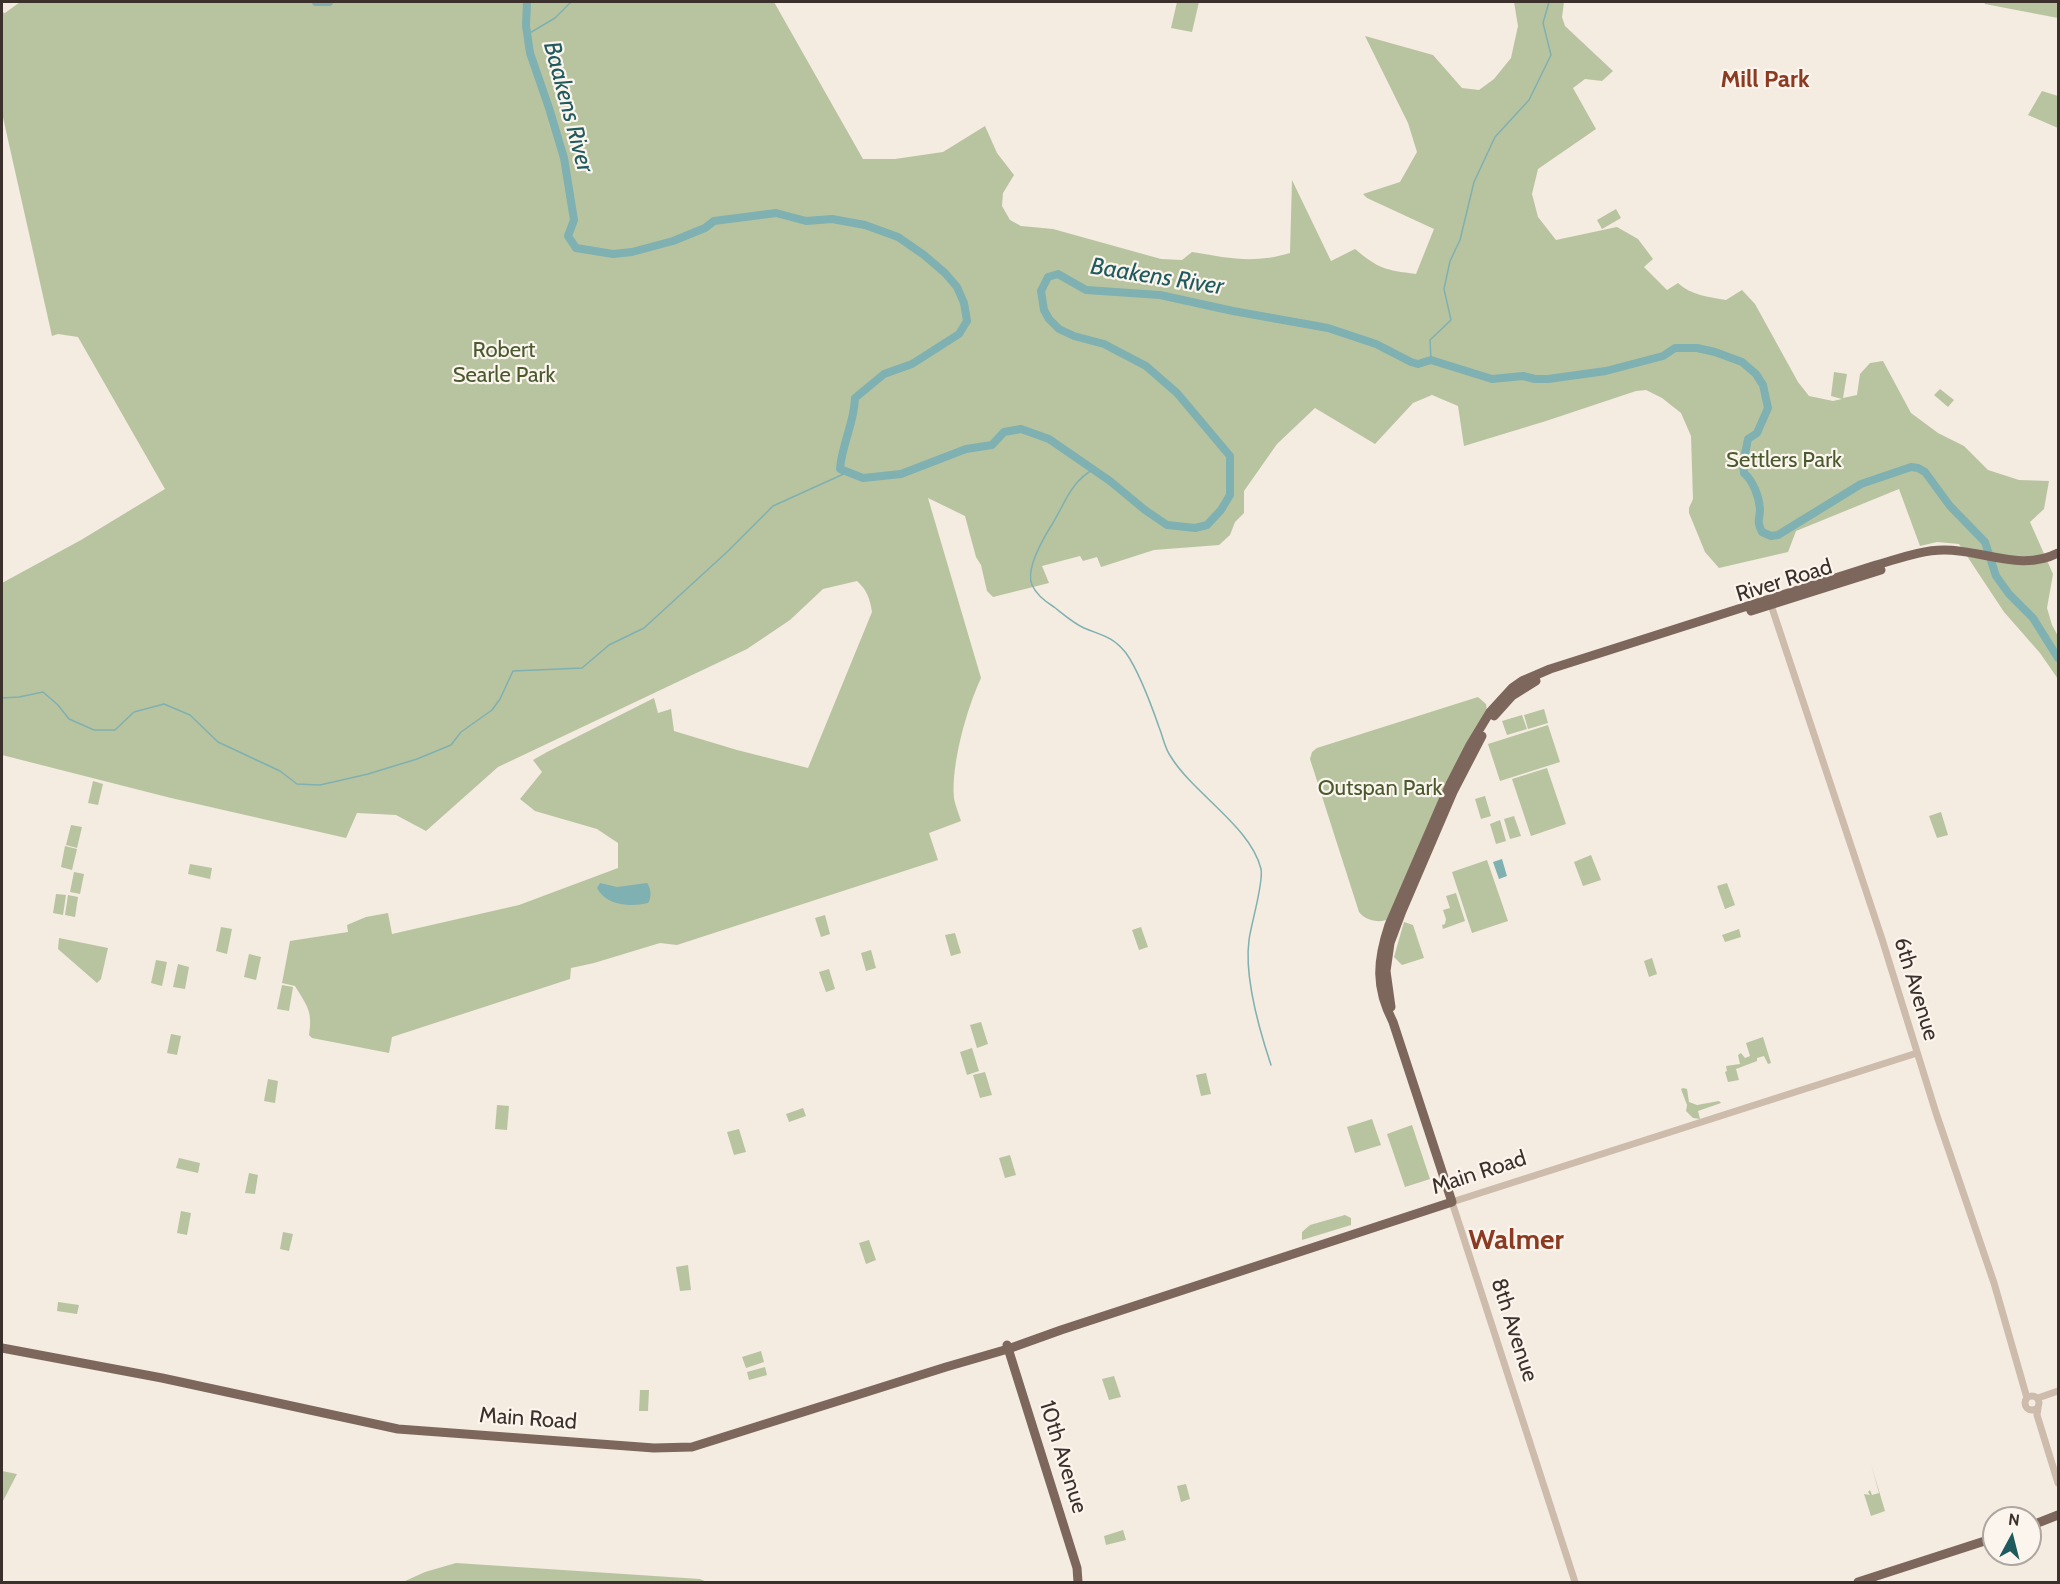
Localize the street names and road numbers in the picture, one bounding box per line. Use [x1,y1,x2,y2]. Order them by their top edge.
street label: River Road [1733,554,1835,608]
street label: 6th Avenue [1888,934,1944,1044]
street label: Main Road [1428,1145,1530,1201]
street label: 8th Avenue [1485,1275,1543,1385]
street label: 10th Avenue [1033,1397,1093,1517]
street label: Main Road [478,1402,578,1436]

